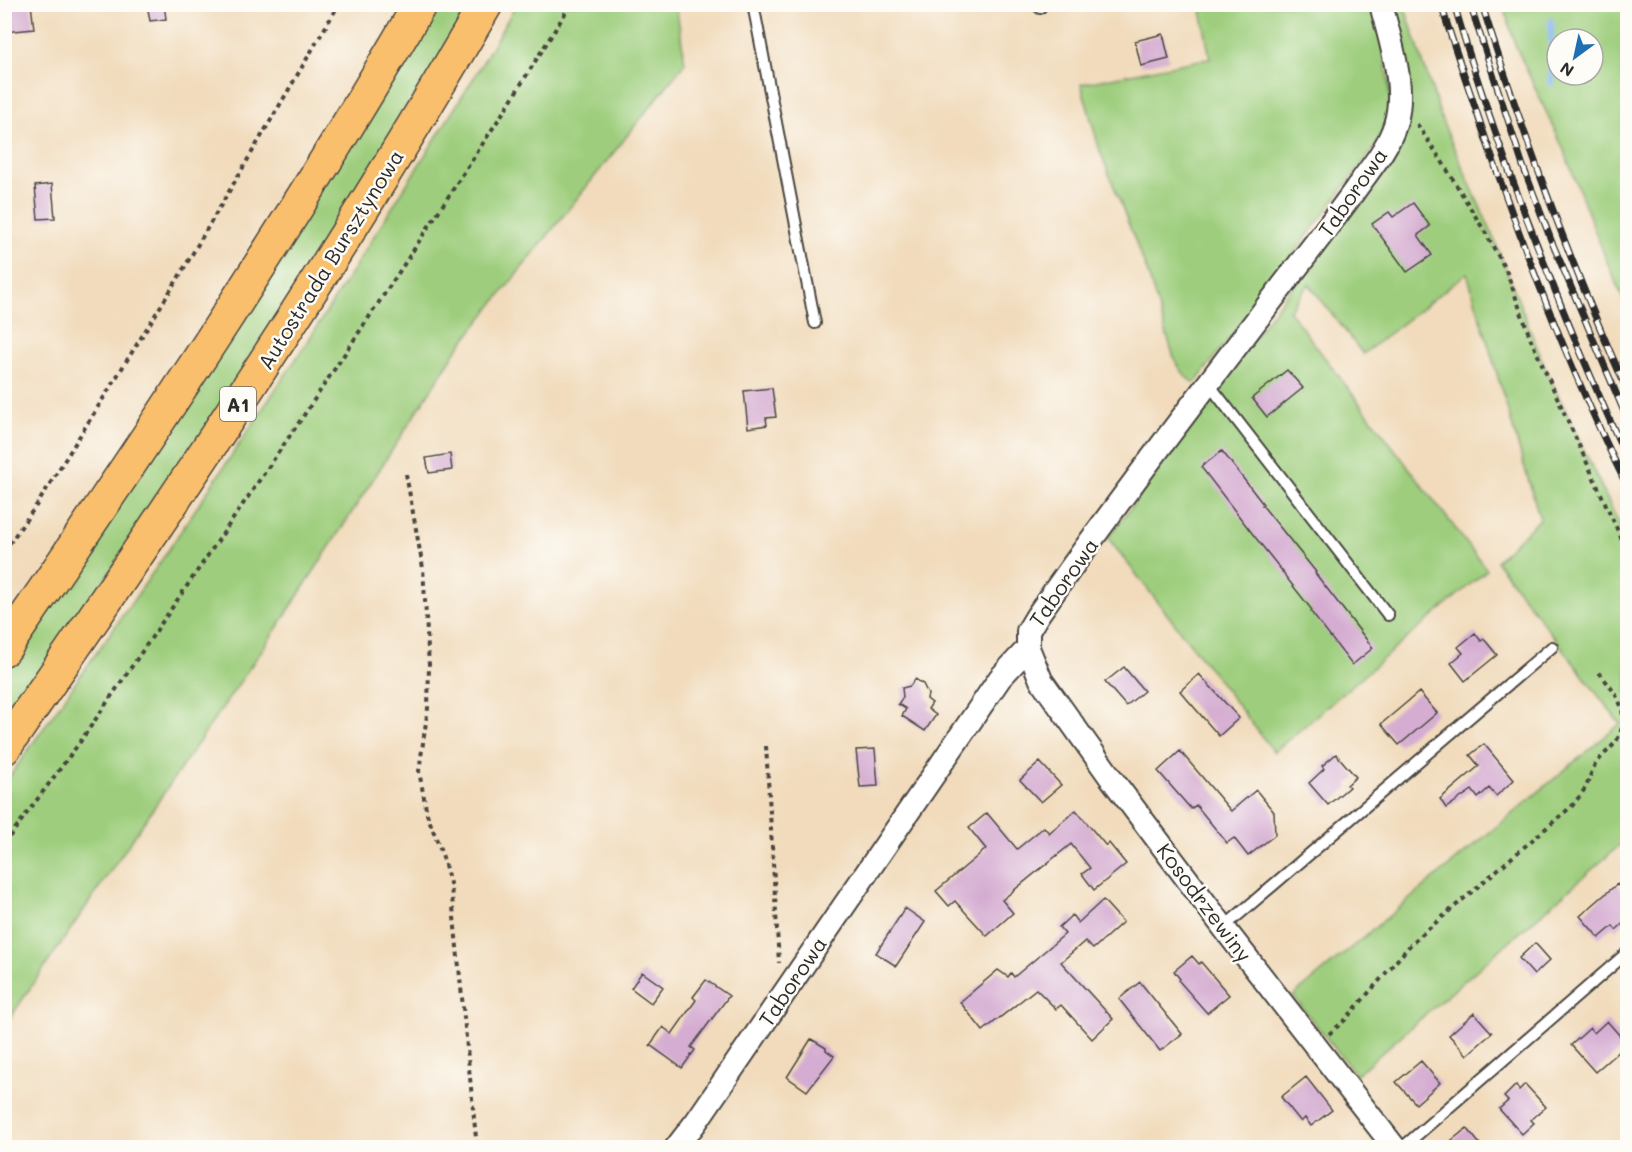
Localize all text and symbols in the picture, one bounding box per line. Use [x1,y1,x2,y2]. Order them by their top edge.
north arrow [1545,27,1605,87]
text: N [1556,58,1577,82]
street label: Taborowa [1311,142,1393,242]
street label: Autostrada Bursztynowa [251,144,409,374]
road number: A1 [220,387,256,421]
street label: Taborowa [1022,532,1104,632]
street label: Kosodrzewiny [1152,837,1258,967]
street label: Taborowa [752,931,832,1031]

